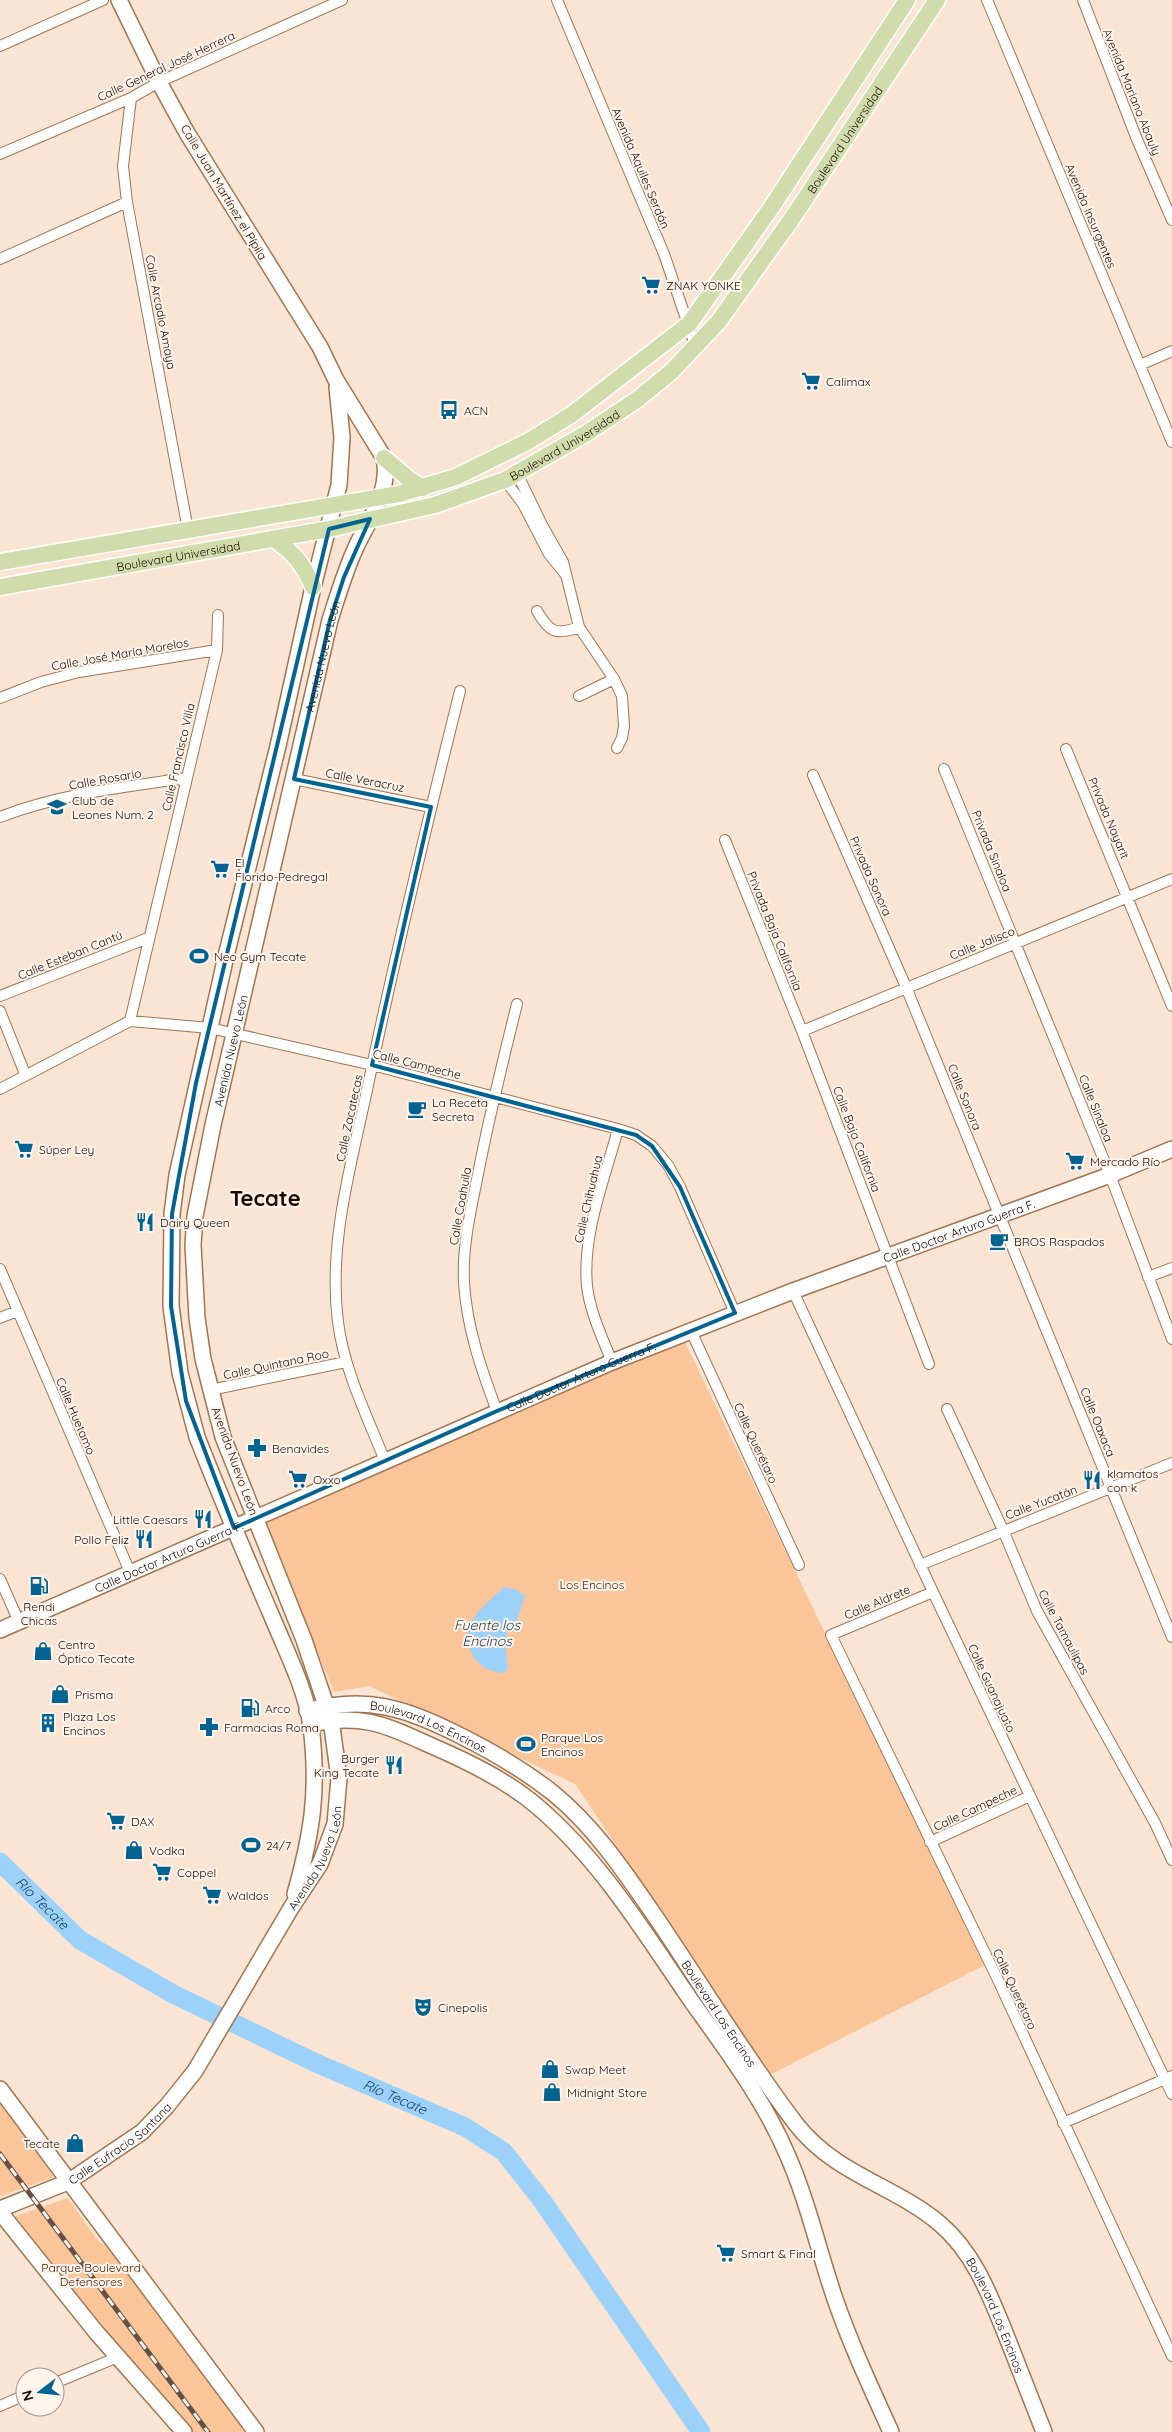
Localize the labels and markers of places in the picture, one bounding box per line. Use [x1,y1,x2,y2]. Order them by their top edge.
supermarket icon: ZNAK YONKE [640,274,662,296]
place label: ZNAK YONKE [666,278,741,293]
supermarket icon: Calimax [800,370,822,392]
place label: Calimax [826,374,871,389]
bus stop icon: ACN [438,399,460,421]
place label: ACN [464,403,488,418]
place label: Club de Leones Num. 2 [72,793,154,822]
school or university icon: Club de Leones Num. 2 [46,796,68,818]
place label: El Florido-Pedregal [235,855,328,884]
supermarket icon: El Florido-Pedregal [209,858,231,880]
sports icon: Neo Gym Tecate [188,945,210,967]
place label: Neo Gym Tecate [214,949,307,964]
place label: La Receta Secreta [432,1095,488,1124]
cafe icon: La Receta Secreta [406,1098,428,1120]
supermarket icon: Súper Ley [13,1138,35,1160]
place label: Súper Ley [39,1142,94,1157]
supermarket icon: Mercado Río [1064,1150,1086,1172]
place label: Mercado Río [1090,1154,1160,1169]
restaurant icon: Dairy Queen [134,1211,156,1233]
place label: Dairy Queen [160,1215,230,1230]
cafe icon: BROS Raspados [988,1230,1010,1252]
place label: BROS Raspados [1014,1234,1105,1249]
pharmacy icon: Benavides [246,1437,268,1459]
place label: Benavides [272,1441,330,1456]
place label: klamatos con k [1107,1466,1159,1495]
supermarket icon: Oxxo [287,1468,309,1490]
restaurant icon: klamatos con k [1081,1469,1103,1491]
place label: Oxxo [313,1472,341,1487]
restaurant icon: Little Caesars [192,1508,214,1530]
place label: Little Caesars [113,1512,188,1527]
restaurant icon: Pollo Feliz [133,1528,155,1550]
place label: Pollo Feliz [74,1532,129,1547]
fuel station icon: Rendi Chicas [28,1575,50,1597]
place label: Rendi Chicas [21,1599,58,1628]
place label: Centro Óptico Tecate [58,1637,135,1666]
shop icon: Centro Óptico Tecate [32,1640,54,1662]
shop icon: Prisma [49,1683,71,1705]
place label: Prisma [75,1687,113,1702]
fuel station icon: Arco [239,1697,261,1719]
place label: Arco [265,1701,291,1716]
place label: Plaza Los Encinos [63,1709,116,1738]
building icon: Plaza Los Encinos [37,1712,59,1734]
pharmacy icon: Farmacias Roma [198,1716,220,1738]
place label: Farmacias Roma [224,1720,319,1735]
place label: Parque Los Encinos [541,1730,604,1759]
sports icon: Parque Los Encinos [515,1733,537,1755]
place label: Burger King Tecate [314,1751,379,1780]
restaurant icon: Burger King Tecate [383,1754,405,1776]
supermarket icon: DAX [105,1810,127,1832]
place label: DAX [131,1814,155,1829]
sports icon: 24/7 [240,1834,262,1856]
place label: 24/7 [266,1838,291,1853]
shop icon: Vodka [123,1839,145,1861]
place label: Vodka [149,1843,185,1858]
supermarket icon: Coppel [151,1861,173,1883]
place label: Coppel [177,1865,216,1880]
supermarket icon: Waldos [201,1884,223,1906]
place label: Waldos [227,1888,269,1903]
theatre icon: Cinepolis [412,1996,434,2018]
place label: Cinepolis [438,2000,488,2015]
shop icon: Swap Meet [539,2058,561,2080]
place label: Swap Meet [565,2062,626,2077]
shop icon: Midnight Store [541,2081,563,2103]
place label: Midnight Store [567,2085,647,2100]
shop icon: Tecate [64,2132,86,2154]
place label: Tecate [23,2136,60,2151]
supermarket icon: Smart & Final [715,2242,737,2264]
place label: Smart & Final [741,2246,816,2261]

